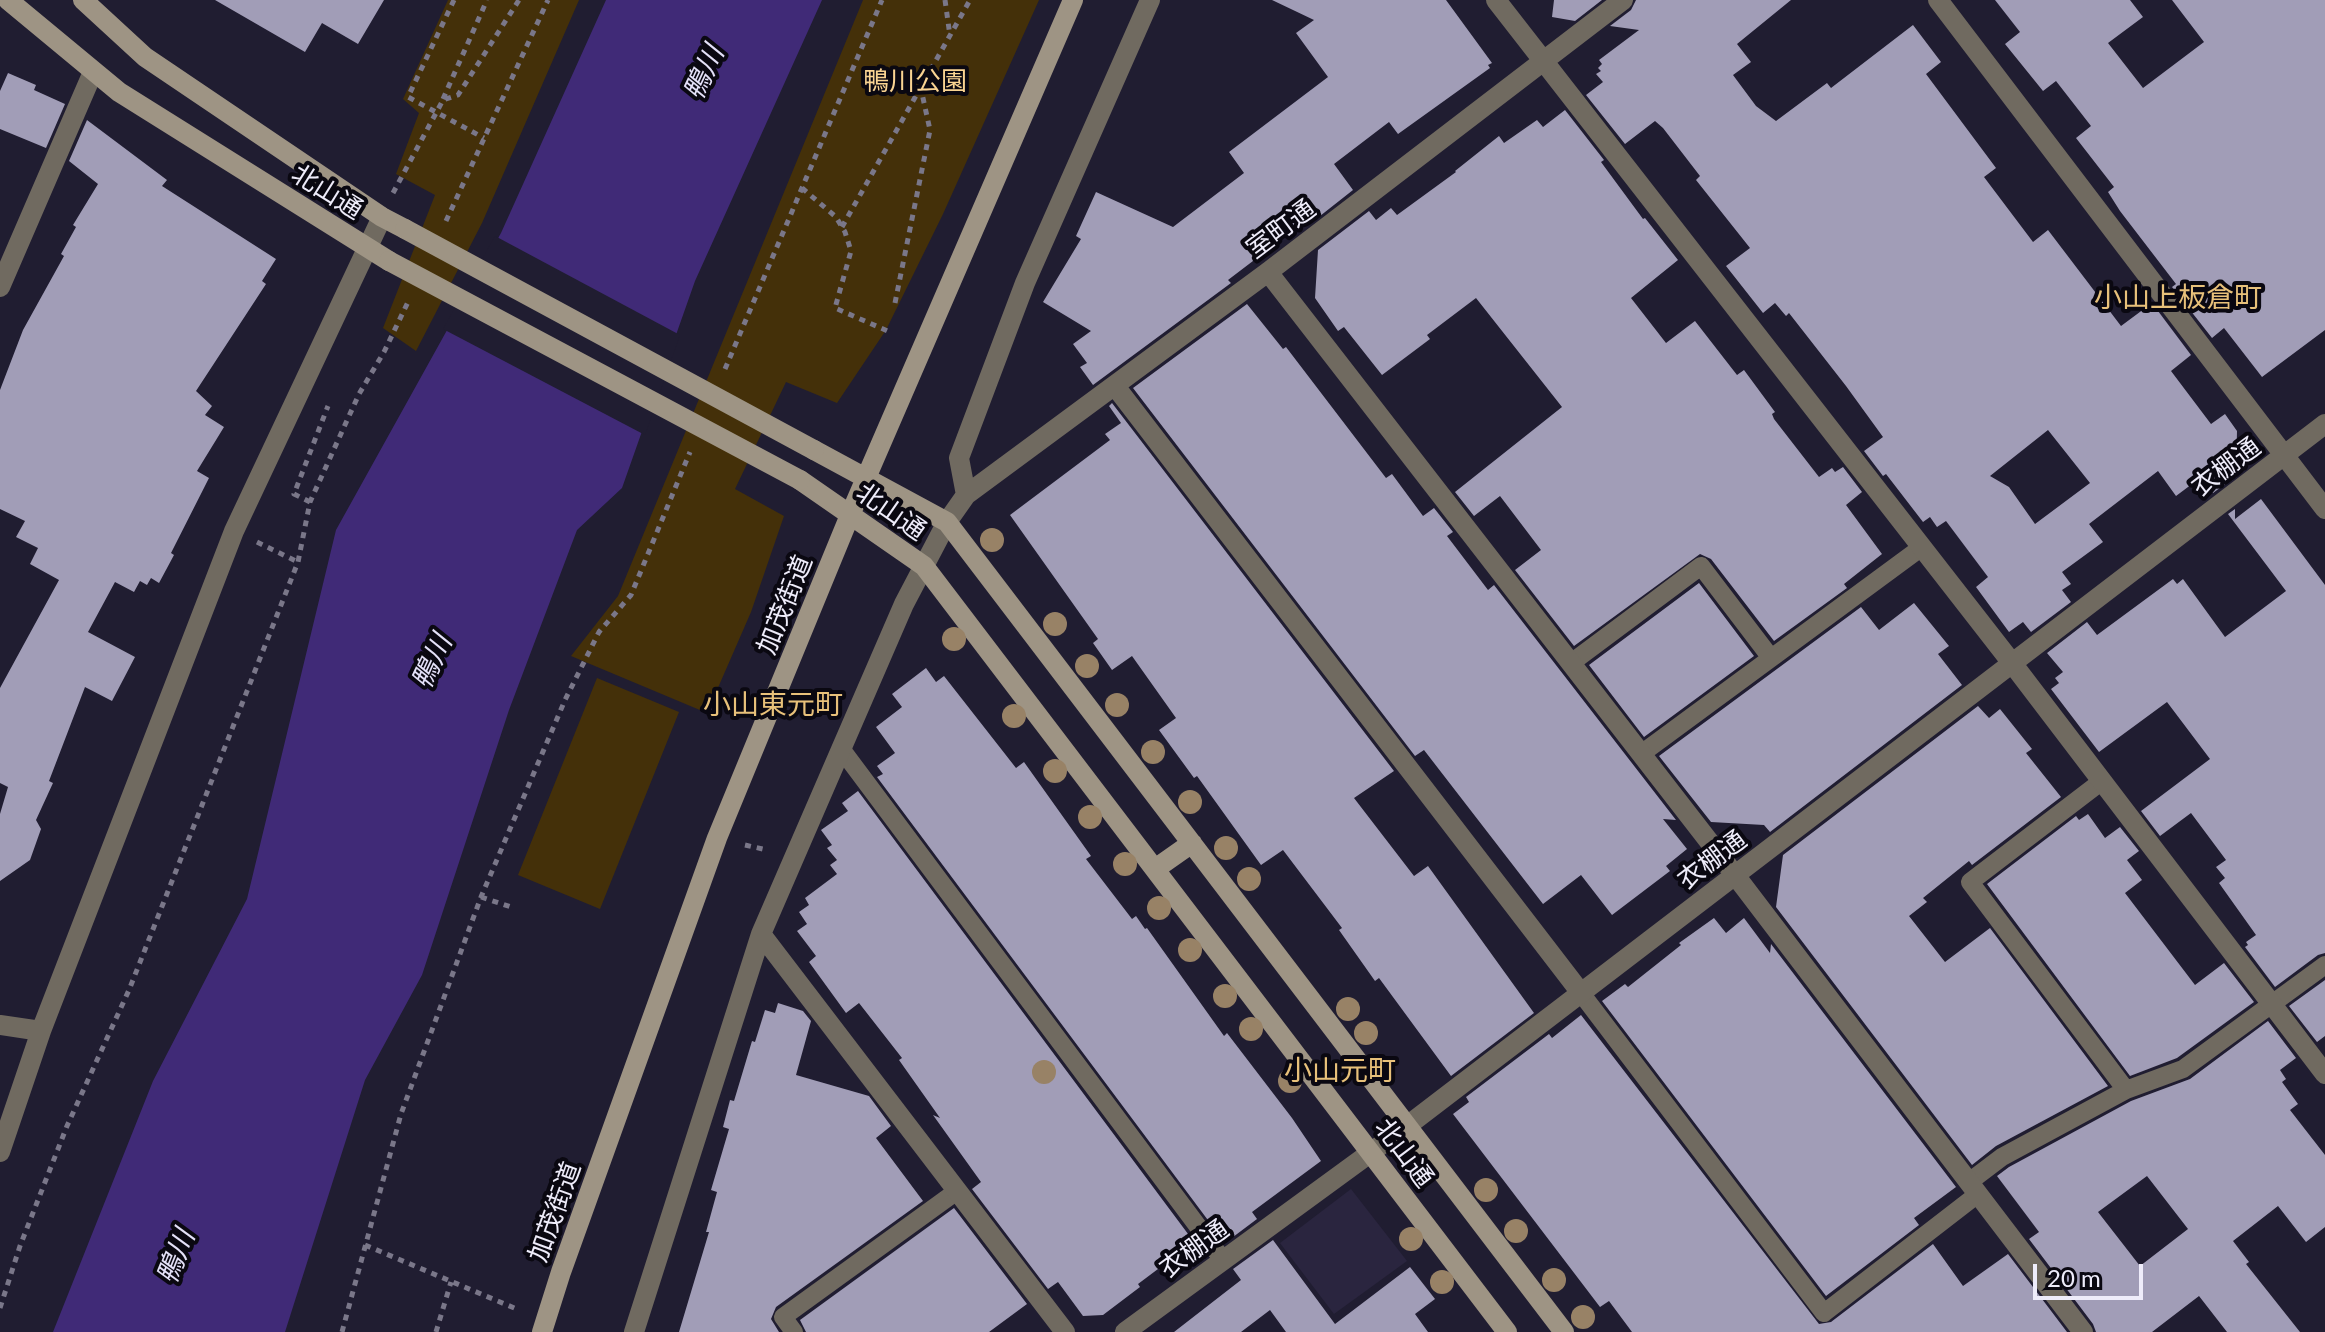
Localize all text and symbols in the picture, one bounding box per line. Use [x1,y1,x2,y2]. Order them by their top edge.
water label: 鴨川 [677,41,731,105]
park label: 鴨川公園 [863,66,967,98]
street label: 北山通 [286,158,368,226]
street label: 室町通 [1240,193,1322,265]
district label: 小山上板倉町 [2094,281,2262,315]
street label: 衣棚通 [2185,431,2267,503]
street label: 北山通 [850,477,932,547]
street label: 加茂街道 [751,551,819,659]
water label: 鴨川 [405,630,459,694]
district label: 小山東元町 [703,688,843,722]
street label: 衣棚通 [1671,824,1753,896]
district label: 小山元町 [1284,1054,1396,1088]
street label: 北山通 [1368,1112,1440,1194]
street label: 加茂街道 [523,1158,587,1266]
street label: 衣棚通 [1153,1213,1235,1285]
water label: 鴨川 [150,1225,202,1289]
scale bar [2037,1248,2147,1298]
text: 20 m [2047,1263,2101,1292]

